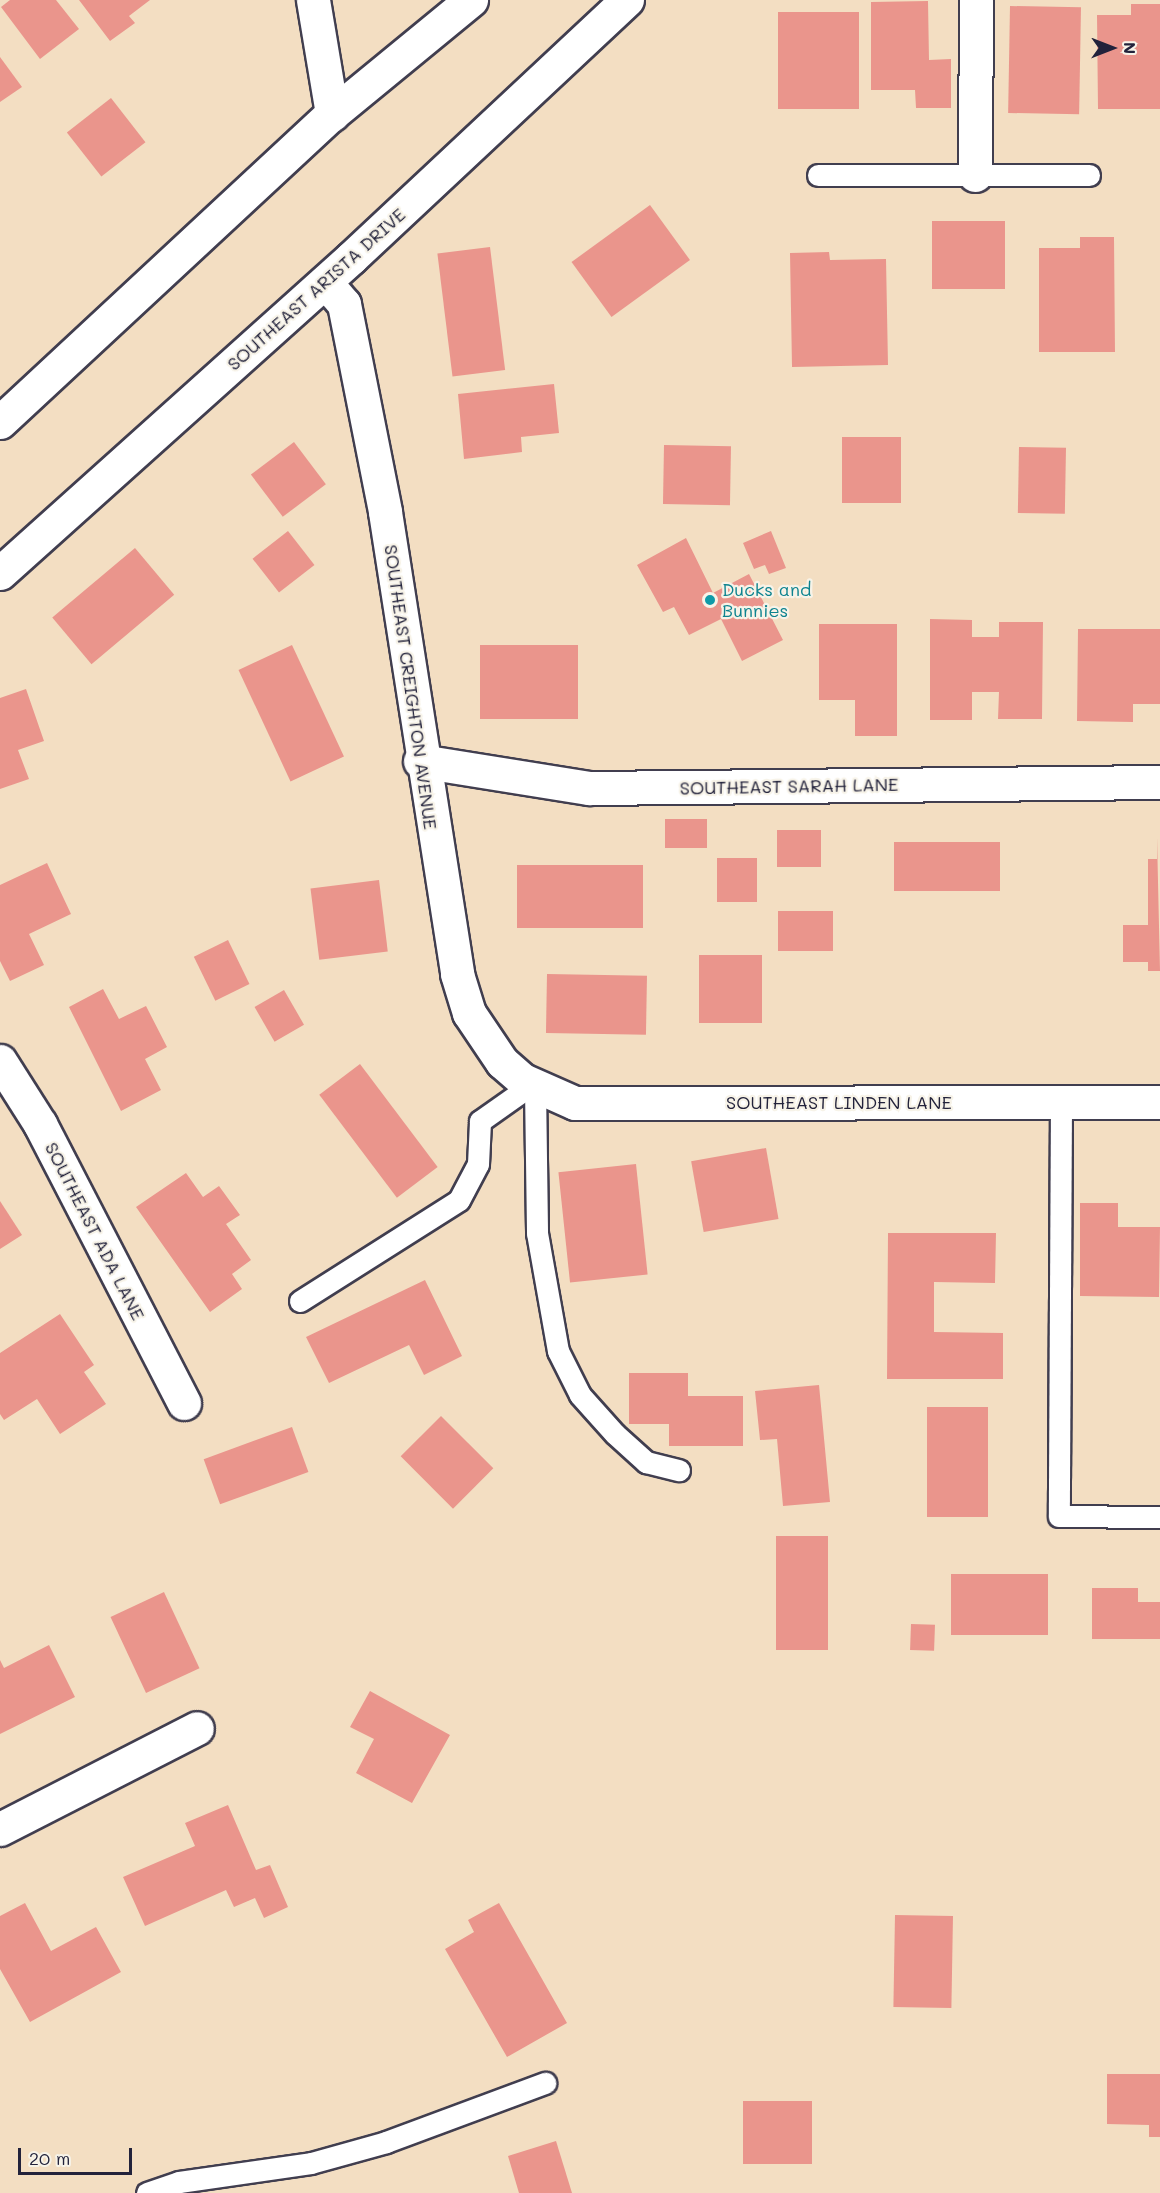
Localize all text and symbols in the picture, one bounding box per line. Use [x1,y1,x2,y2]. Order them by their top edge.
north arrow [1082,18,1142,78]
text: N [1120,42,1141,54]
street label: SOUTHEAST ARISTA DRIVE [223,203,409,375]
street label: SOUTHEAST CREIGHTON AVENUE [380,543,442,831]
place label: Ducks and Bunnies [722,579,811,622]
marker: Ducks and Bunnies [703,593,717,607]
street label: SOUTHEAST SARAH LANE [680,773,898,799]
street label: SOUTHEAST LINDEN LANE [726,1091,952,1113]
street label: SOUTHEAST ADA LANE [41,1139,149,1323]
scale bar [21,2136,135,2174]
text: 20 m [29,2146,70,2170]

